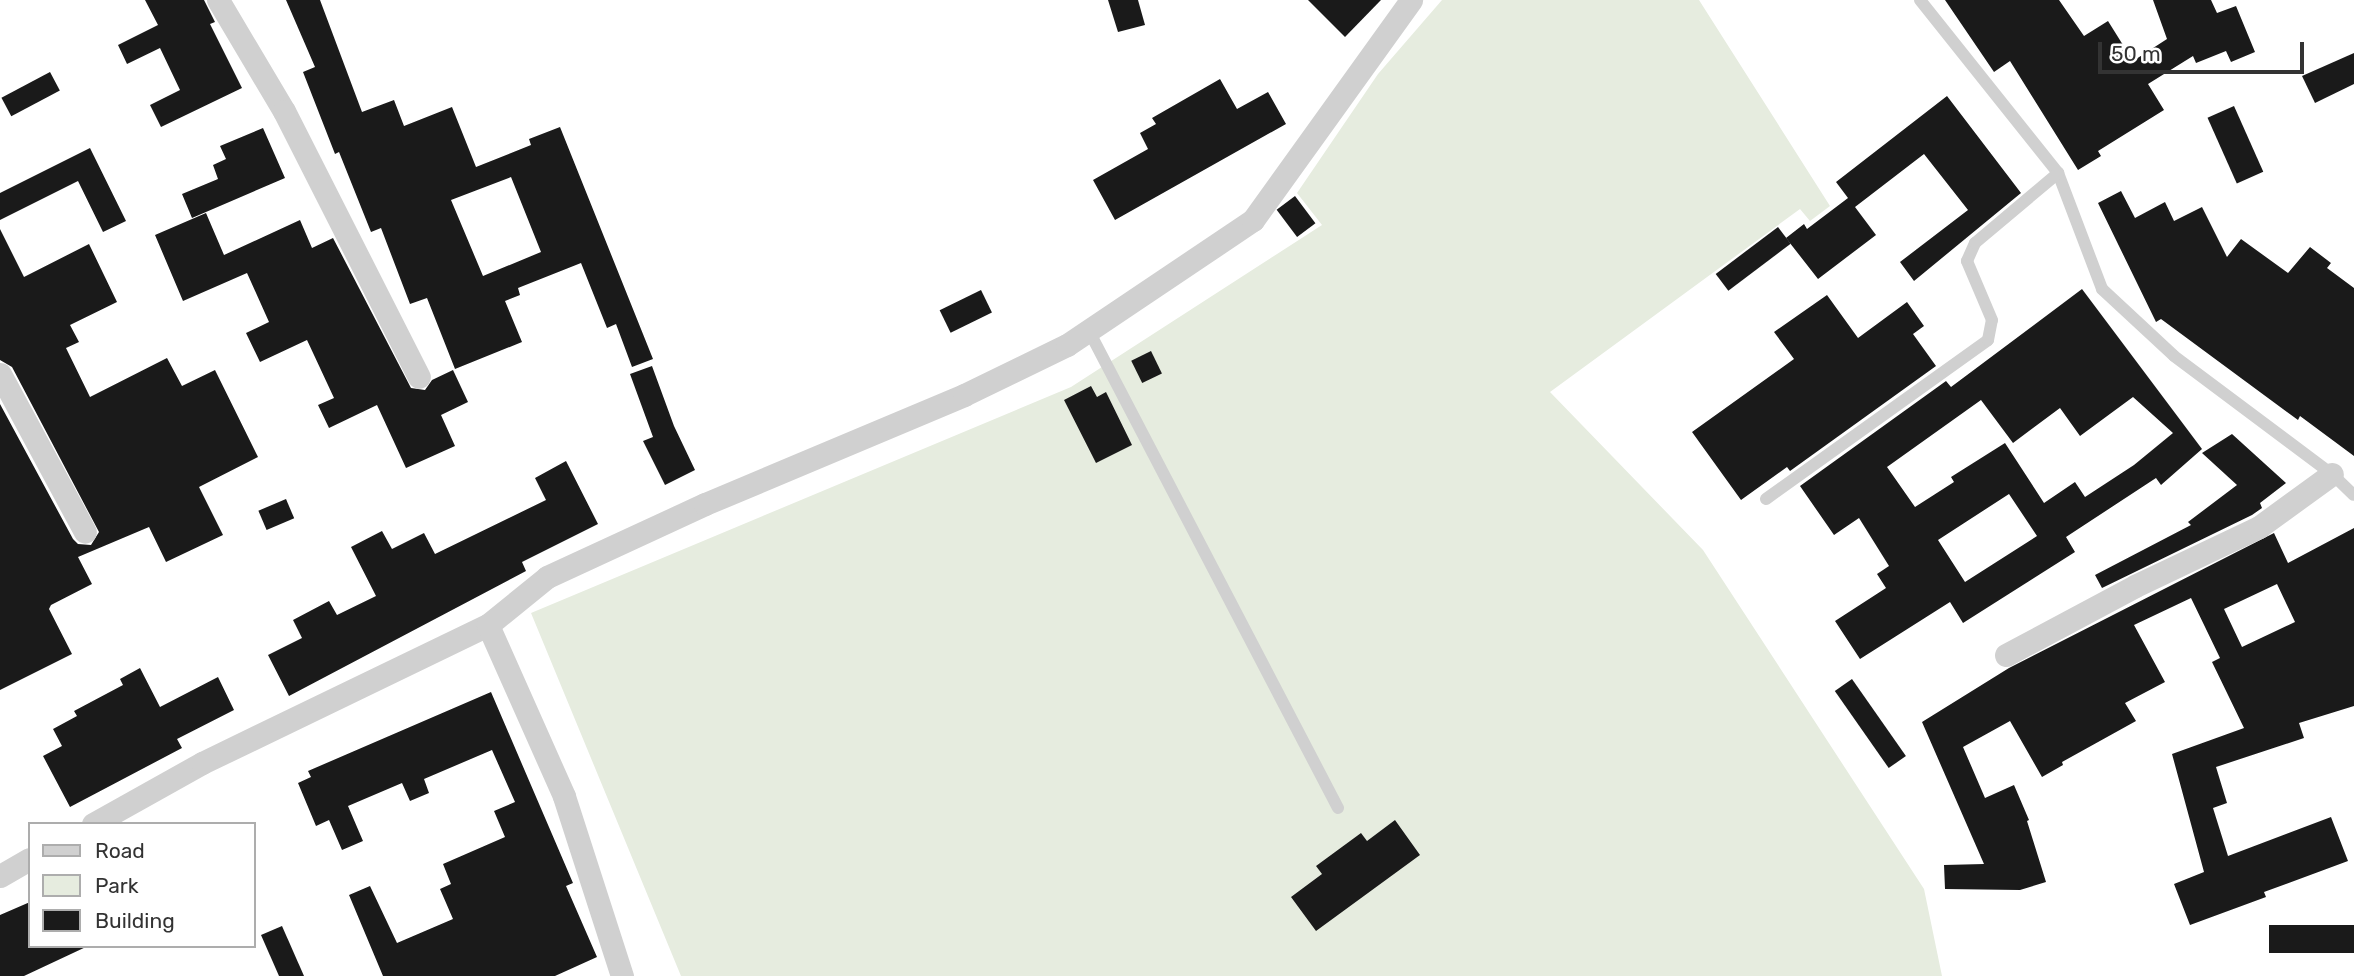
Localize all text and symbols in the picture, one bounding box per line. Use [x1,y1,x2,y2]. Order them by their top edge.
scale bar [2102,28,2308,72]
text: 50 m [2111,41,2161,66]
legend [28,822,256,948]
text: Road [95,838,145,863]
text: Park [95,873,139,898]
text: Building [95,908,175,933]

